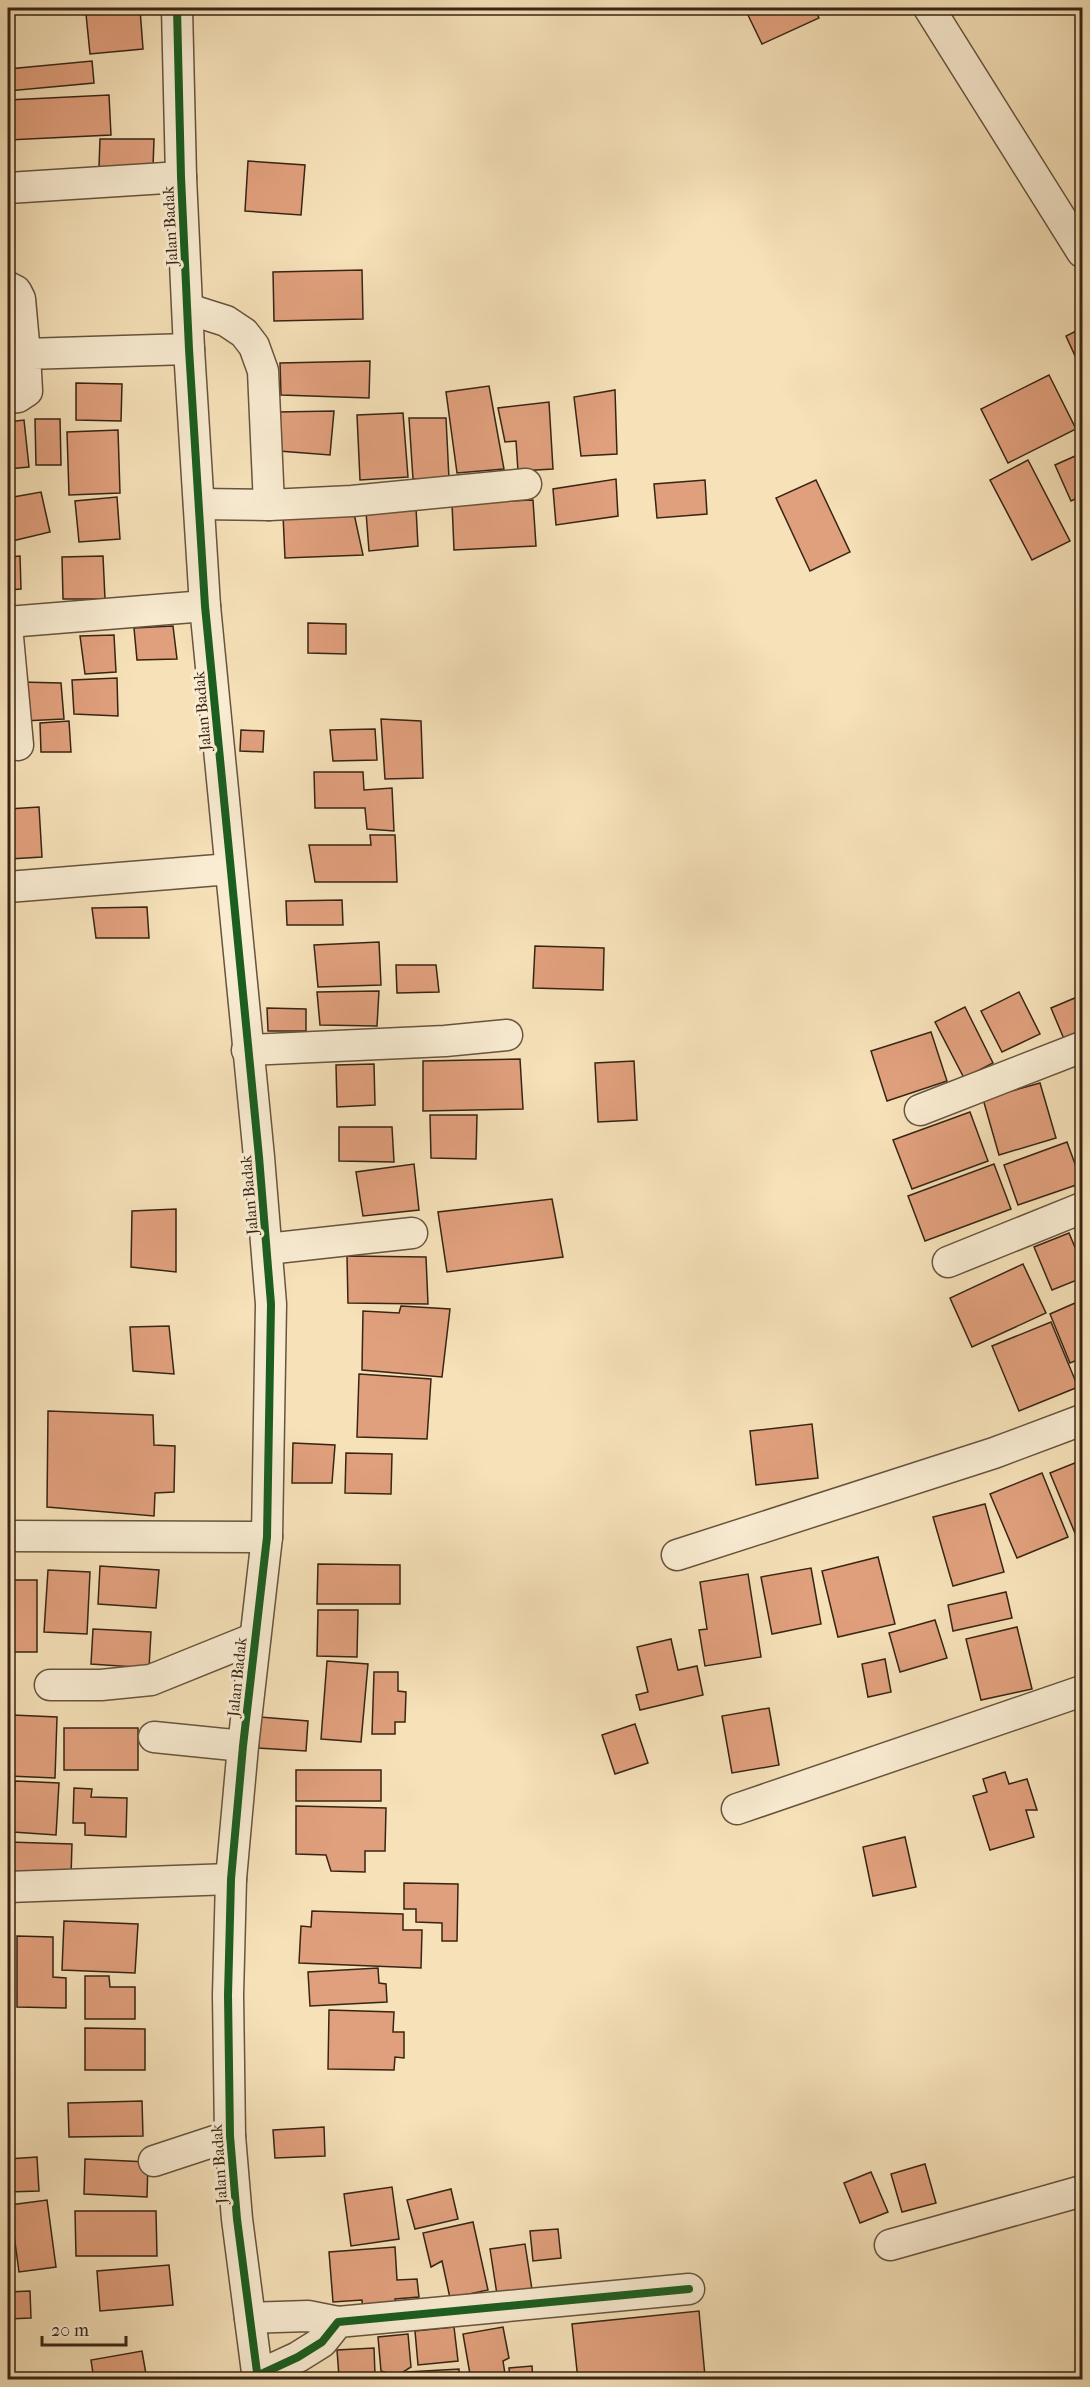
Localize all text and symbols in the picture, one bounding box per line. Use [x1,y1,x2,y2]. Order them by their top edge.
street label: Jalan Badak [158,185,182,268]
street label: Jalan Badak [189,670,215,754]
street label: Jalan Badak [236,1154,262,1238]
street label: Jalan Badak [223,1636,251,1720]
street label: Jalan Badak [207,2123,231,2206]
scale bar [42,2309,126,2347]
text: 20 m [51,2320,89,2341]

